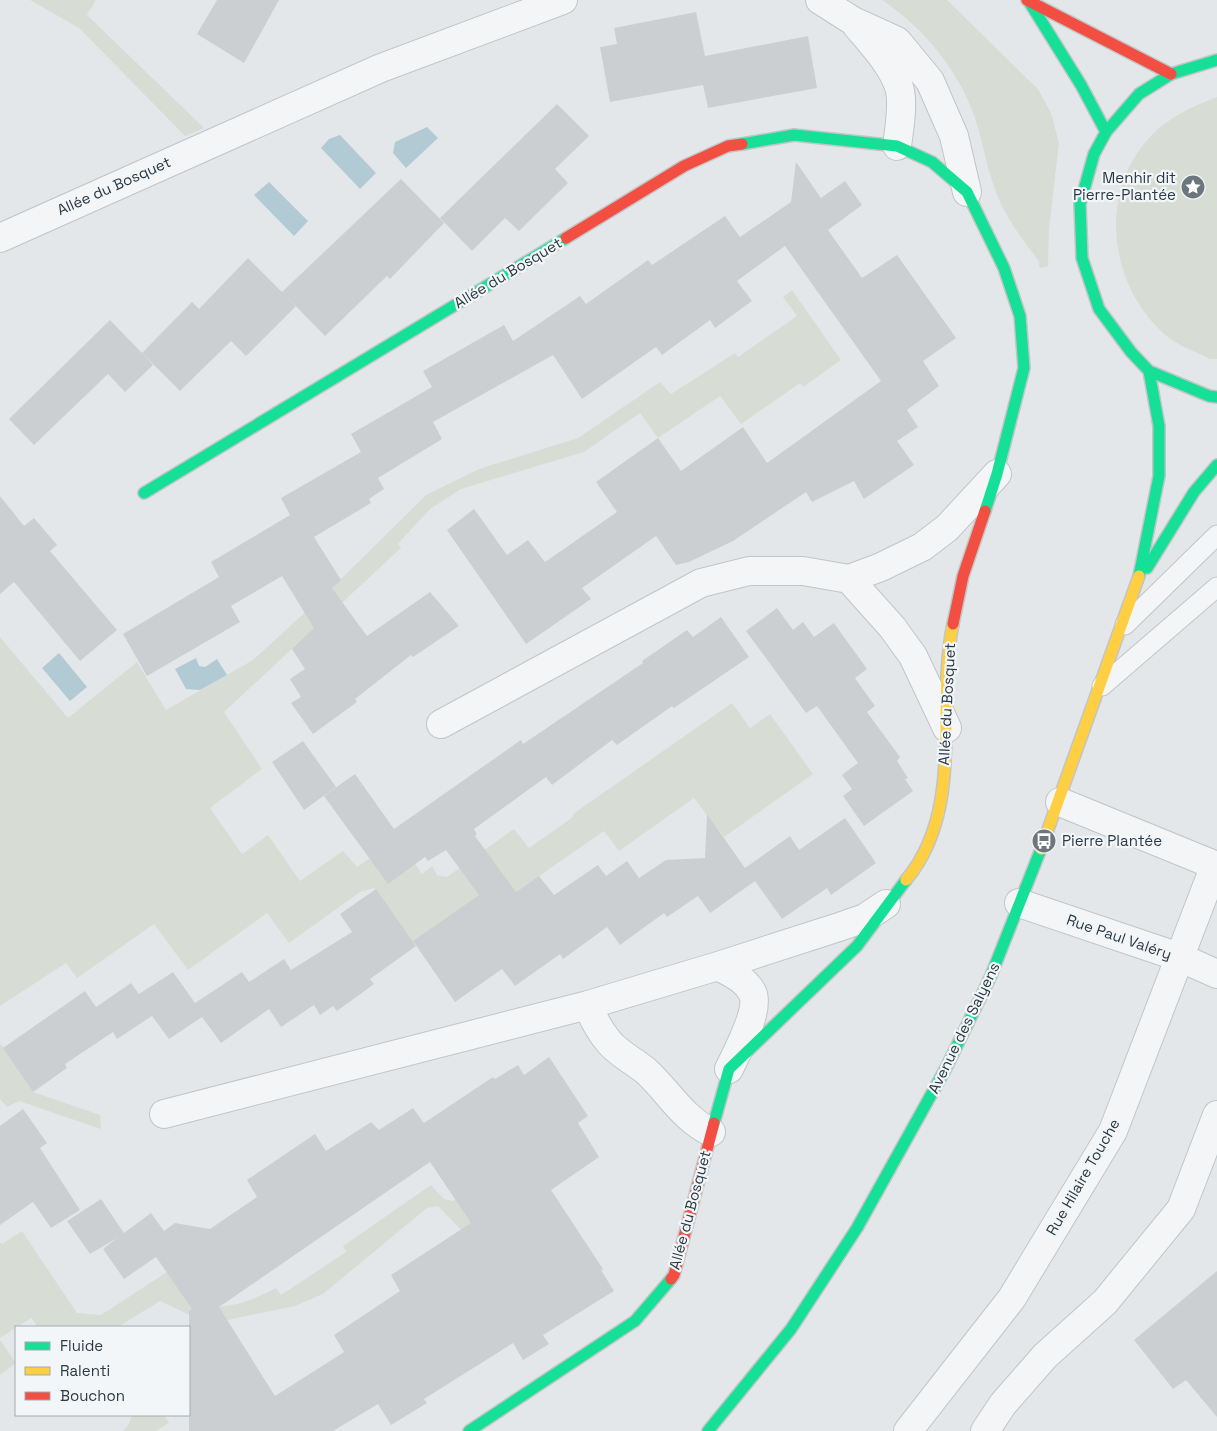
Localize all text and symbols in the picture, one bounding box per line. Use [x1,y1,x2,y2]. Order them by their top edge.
street label: Allée du Bosquet [54,152,174,219]
place label: Menhir dit Pierre-Plantée [1073,168,1176,204]
place icon: Menhir dit Pierre-Plantée [1180,174,1206,200]
street label: Allée du Bosquet [450,233,565,312]
street label: Allée du Bosquet [934,642,959,766]
bus stop icon: Pierre Plantée [1031,828,1057,854]
place label: Pierre Plantée [1062,831,1162,850]
street label: Rue Paul Valéry [1064,910,1174,963]
street label: Avenue des Salyens [923,959,1004,1097]
street label: Rue Hilaire Touche [1041,1115,1124,1238]
street label: Allée du Bosquet [664,1148,715,1272]
legend [15,1326,190,1416]
text: Fluide [60,1336,103,1355]
text: Ralenti [60,1361,110,1380]
text: Bouchon [60,1386,125,1405]

